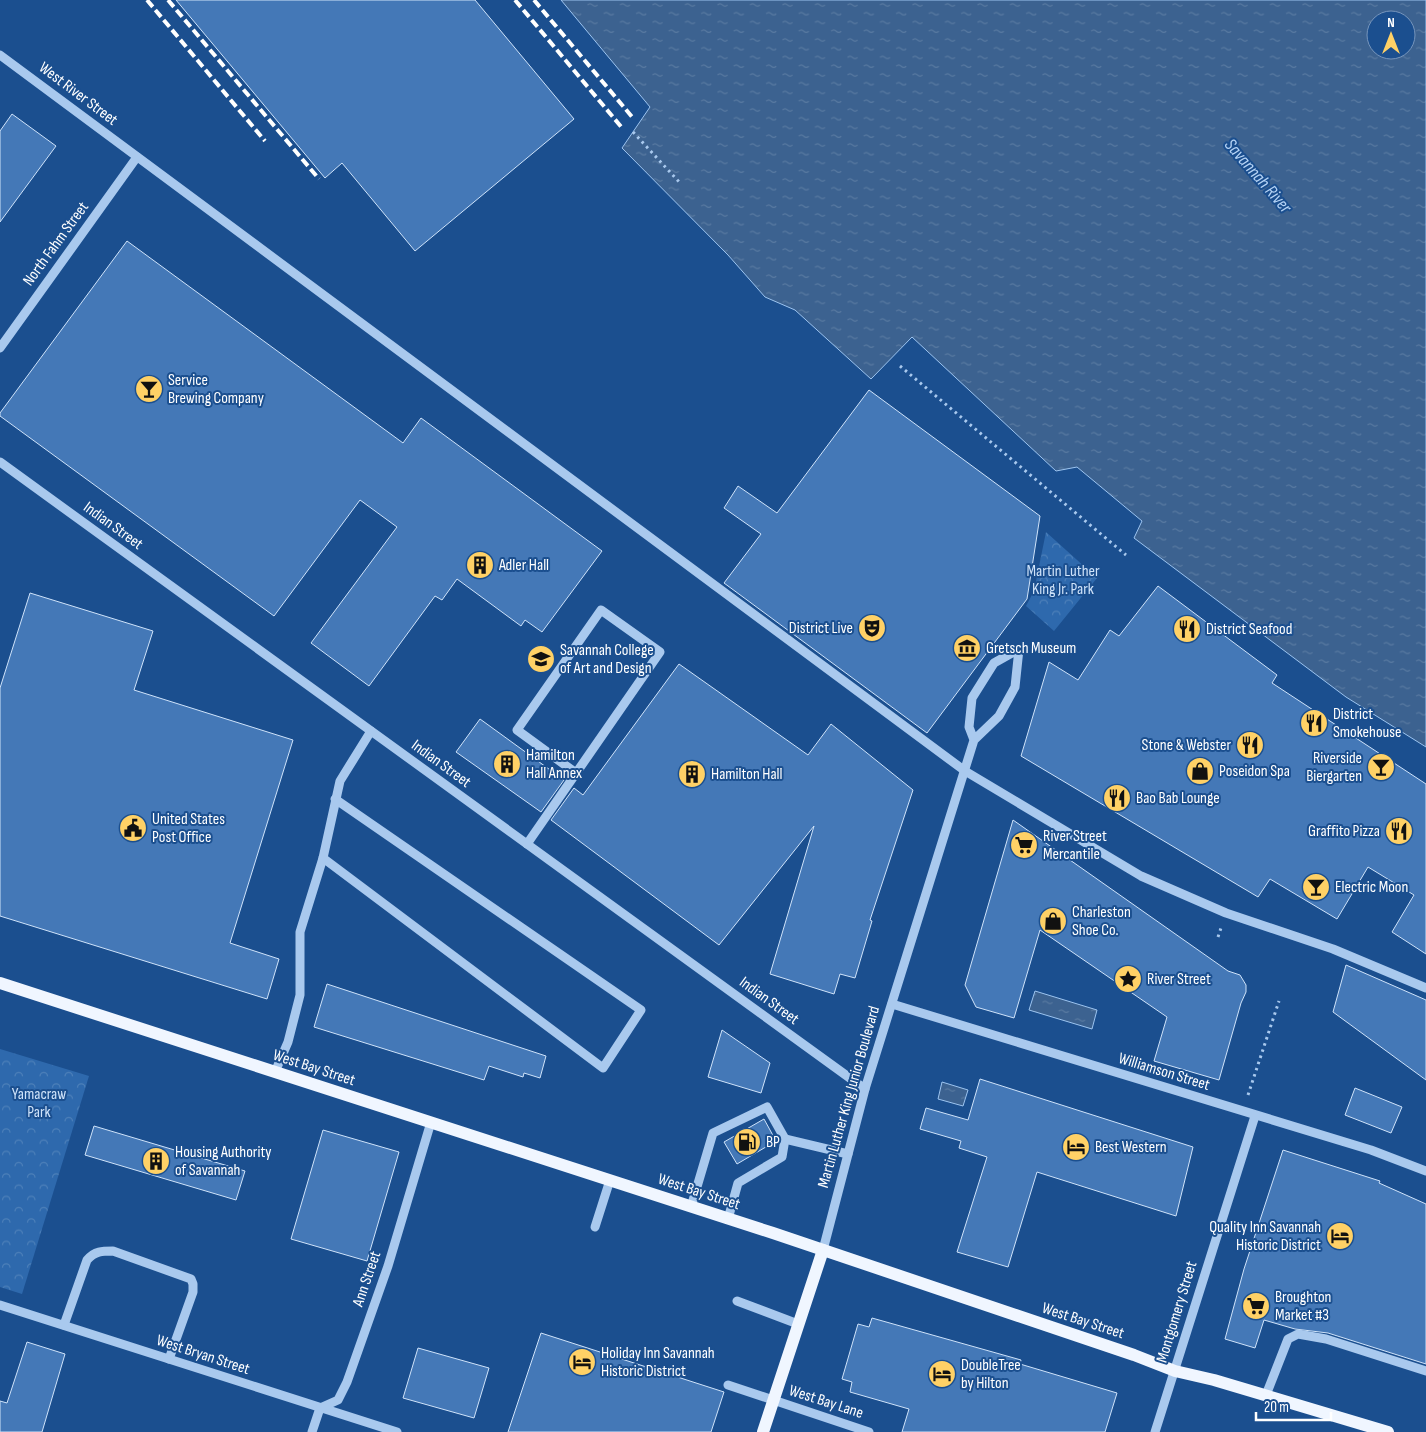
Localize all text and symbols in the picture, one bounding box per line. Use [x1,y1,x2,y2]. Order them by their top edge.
north arrow [1366,10,1416,60]
text: N [1387,14,1395,31]
street label: West River Street [35,58,121,130]
water label: Savannah River [1220,135,1297,218]
street label: North Fahm Street [19,198,93,290]
place label: Service Brewing Company [168,371,264,408]
bar icon: Service Brewing Company [134,374,164,404]
street label: Indian Street [79,498,147,554]
building icon: Adler Hall [465,550,495,580]
place label: Adler Hall [498,556,549,575]
park label: Martin Luther King Jr. Park [1026,562,1100,599]
theatre icon: District Live [857,613,887,643]
restaurant icon: District Seafood [1172,614,1202,644]
place label: District Live [789,619,853,638]
place label: District Seafood [1206,620,1292,639]
museum icon: Gretsch Museum [952,633,982,663]
place label: Gretsch Museum [986,639,1076,658]
place label: Savannah College of Art and Design [560,641,654,678]
school or university icon: Savannah College of Art and Design [526,644,556,674]
place label: District Smokehouse [1333,705,1401,742]
restaurant icon: District Smokehouse [1299,708,1329,738]
restaurant icon: Stone & Webster [1235,730,1265,760]
street label: Indian Street [407,736,475,792]
place label: Stone & Webster [1142,736,1231,755]
place label: Hamilton Hall Annex [526,746,582,783]
building icon: Hamilton Hall Annex [492,749,522,779]
place label: Riverside Biergarten [1306,749,1362,786]
bar icon: Riverside Biergarten [1366,752,1396,782]
shop icon: Poseidon Spa [1185,756,1215,786]
building icon: Hamilton Hall [677,759,707,789]
place label: Poseidon Spa [1219,762,1290,781]
place label: Hamilton Hall [711,765,783,784]
restaurant icon: Bao Bab Lounge [1102,783,1132,813]
place label: Bao Bab Lounge [1136,789,1220,808]
place label: United States Post Office [152,810,225,847]
public building icon: United States Post Office [118,813,148,843]
restaurant icon: Graffito Pizza [1384,816,1414,846]
place label: Graffito Pizza [1308,822,1380,841]
place label: River Street Mercantile [1043,827,1107,864]
supermarket icon: River Street Mercantile [1009,830,1039,860]
bar icon: Electric Moon [1301,872,1331,902]
place label: Electric Moon [1335,878,1408,897]
place label: Charleston Shoe Co. [1072,903,1131,940]
shop icon: Charleston Shoe Co. [1038,906,1068,936]
place icon: River Street [1113,964,1143,994]
place label: River Street [1147,970,1211,989]
street label: Indian Street [735,973,803,1029]
street label: Martin Luther King Junior Boulevard [814,1004,884,1190]
street label: West Bay Street [270,1046,358,1090]
street label: Williamson Street [1116,1049,1212,1095]
park label: Yamacraw Park [12,1085,66,1122]
fuel station icon: BP [732,1127,762,1157]
hotel icon: Best Western [1061,1132,1091,1162]
place label: BP [766,1133,780,1152]
place label: Best Western [1095,1138,1167,1157]
place label: Housing Authority of Savannah [175,1143,272,1180]
building icon: Housing Authority of Savannah [141,1146,171,1176]
street label: West Bay Street [655,1170,743,1214]
place label: Quality Inn Savannah Historic District [1209,1218,1321,1255]
hotel icon: Quality Inn Savannah Historic District [1325,1221,1355,1251]
street label: Ann Street [348,1249,385,1310]
street label: Montgomery Street [1153,1259,1201,1365]
place label: Broughton Market #3 [1275,1288,1331,1325]
supermarket icon: Broughton Market #3 [1241,1291,1271,1321]
street label: West Bay Street [1039,1299,1127,1343]
street label: West Bryan Street [154,1331,252,1379]
place label: Holiday Inn Savannah Historic District [601,1344,715,1381]
hotel icon: Holiday Inn Savannah Historic District [567,1347,597,1377]
place label: DoubleTree by Hilton [961,1356,1021,1393]
hotel icon: DoubleTree by Hilton [927,1359,957,1389]
street label: West Bay Lane [786,1381,866,1423]
scale bar [1256,1390,1331,1422]
text: 20 m [1264,1398,1289,1417]

